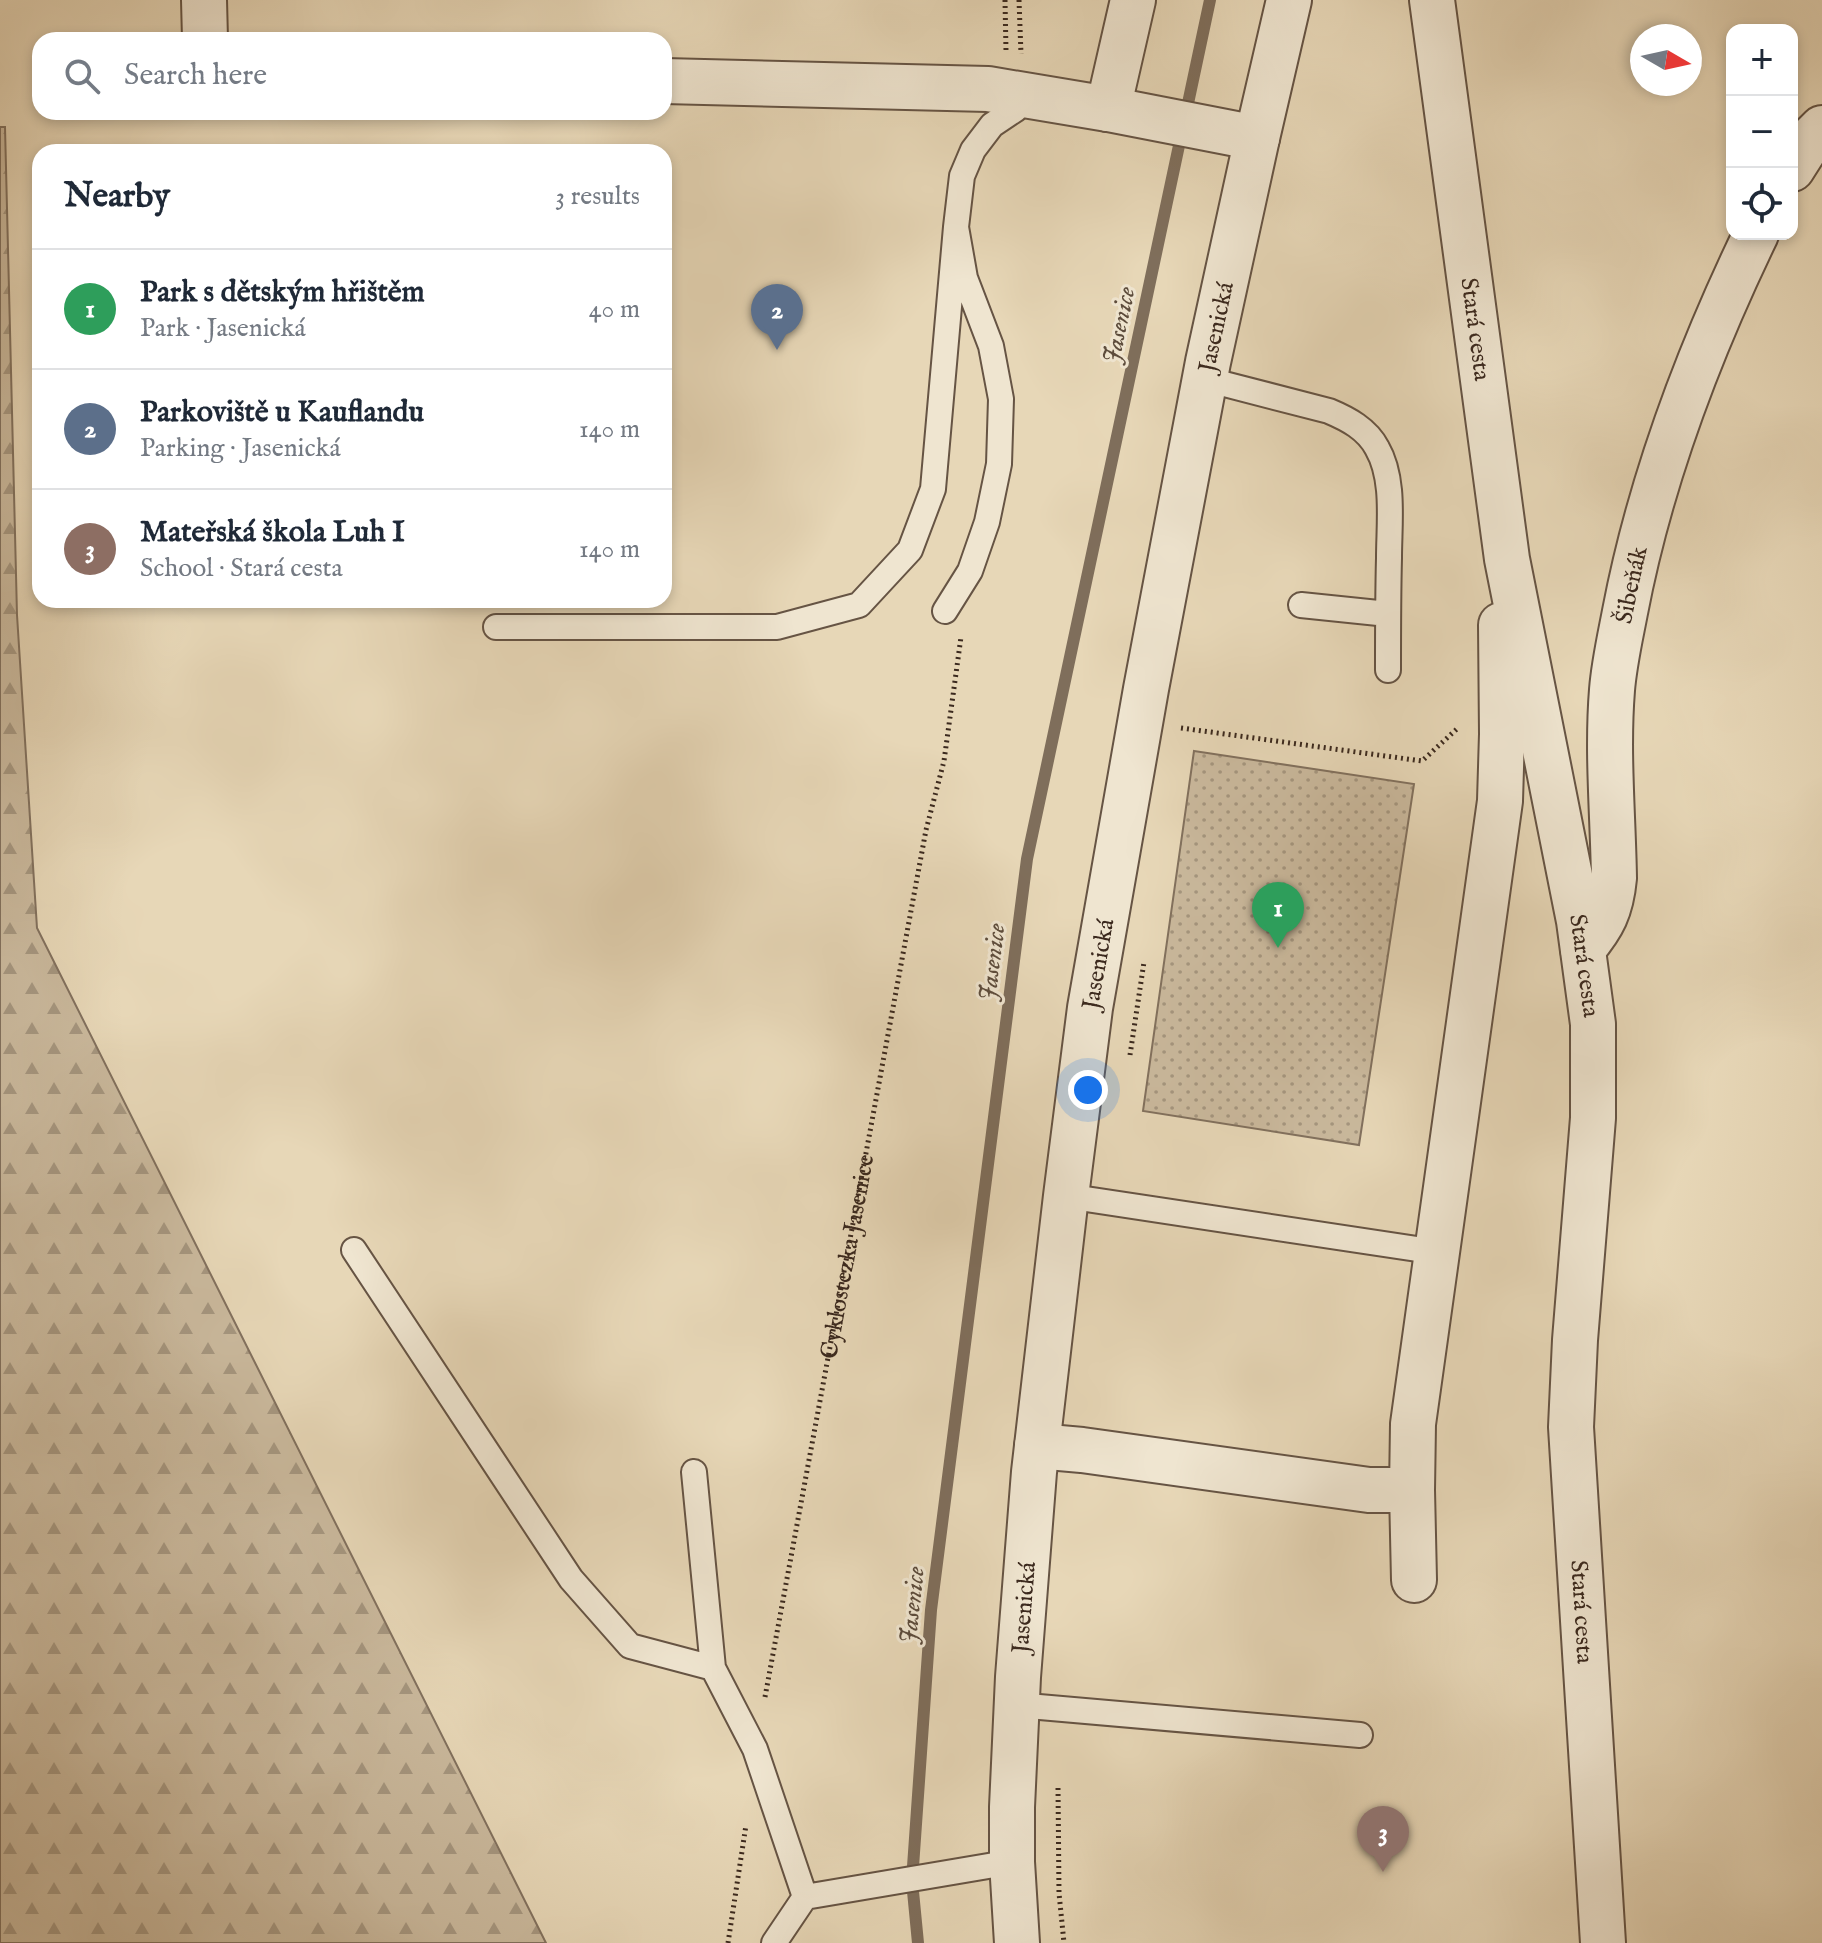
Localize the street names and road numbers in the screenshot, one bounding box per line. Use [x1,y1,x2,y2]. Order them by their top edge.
street label: Stará cesta [1452,276,1497,383]
street label: Jasenická [1192,278,1242,378]
street label: Šibeňák [1609,543,1656,627]
street label: Stará cesta [1561,911,1606,1020]
street label: Jasenická [1075,916,1123,1015]
street label: Cyklostezka Jasenice [814,1152,882,1362]
street label: Stará cesta [1562,1559,1600,1665]
street label: Jasenická [1006,1560,1044,1658]

